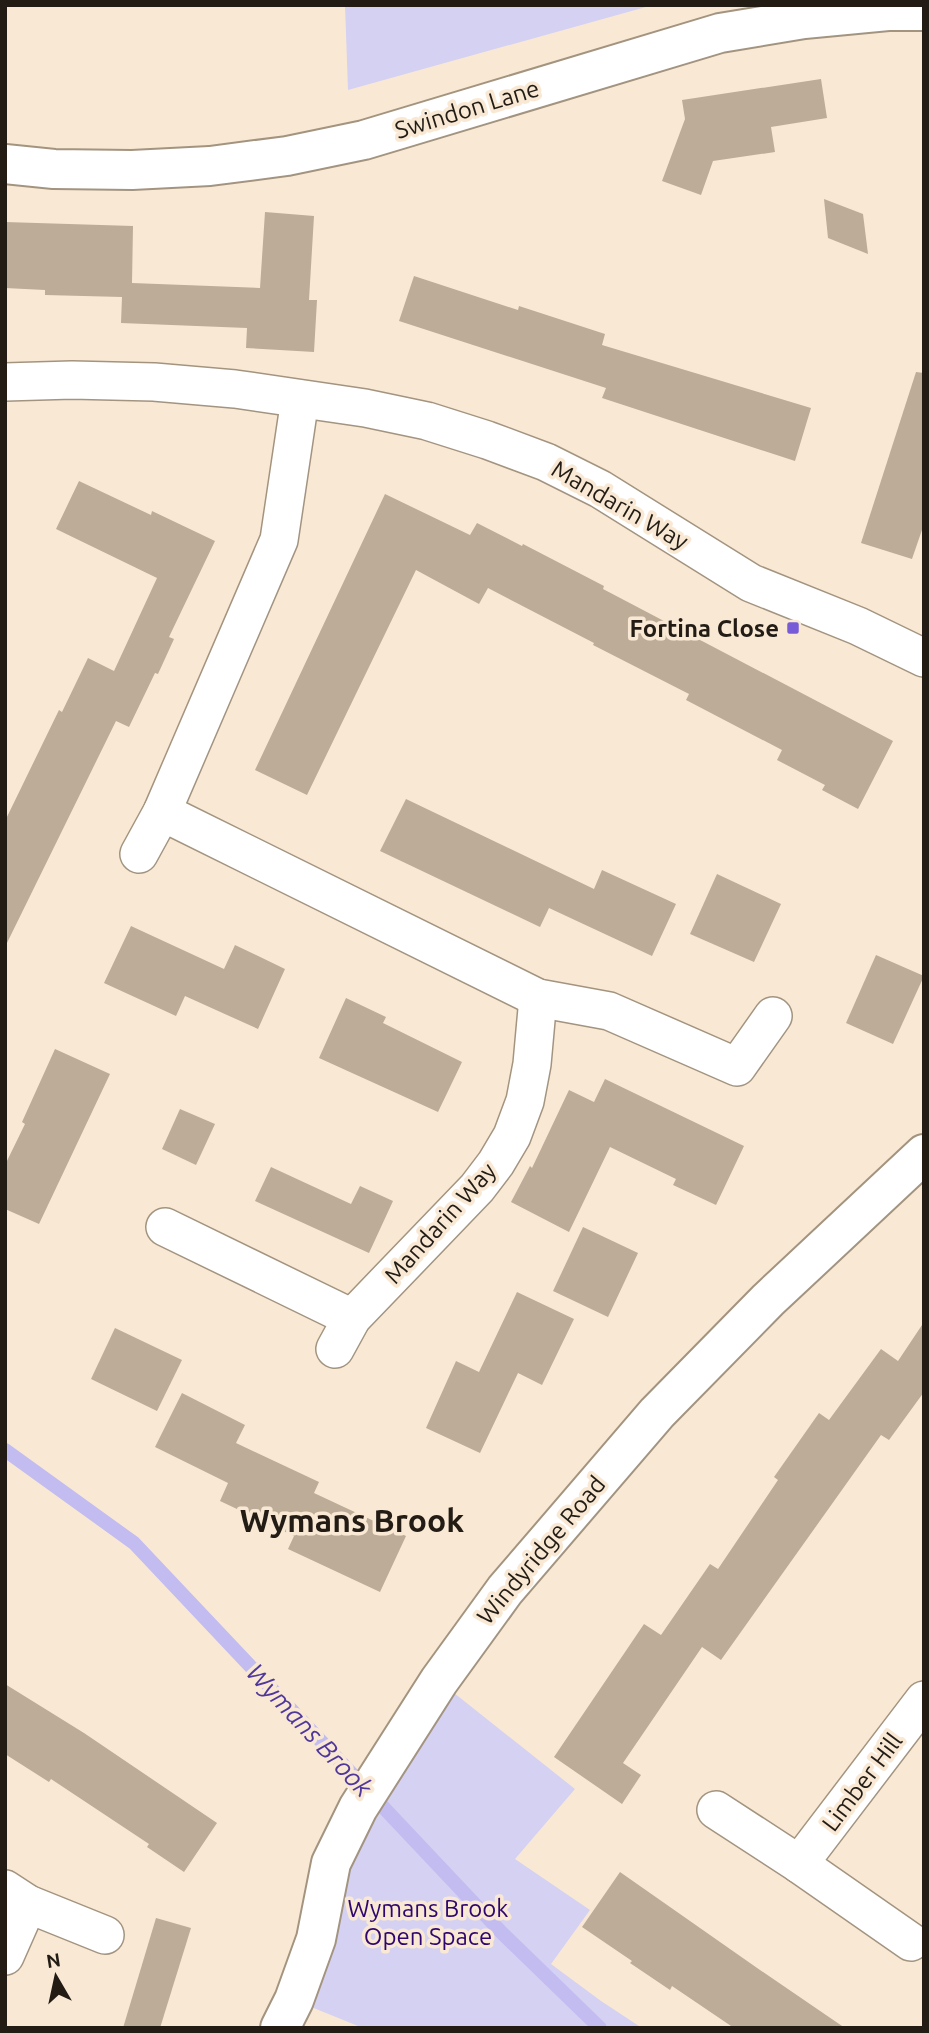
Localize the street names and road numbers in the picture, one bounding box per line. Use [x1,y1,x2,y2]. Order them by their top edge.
street label: Swindon Lane [392,74,542,144]
street label: Mandarin Way [547,455,693,555]
street label: Mandarin Way [379,1157,502,1289]
street label: Windyridge Road [471,1471,611,1629]
street label: Limber Hill [816,1728,908,1836]

